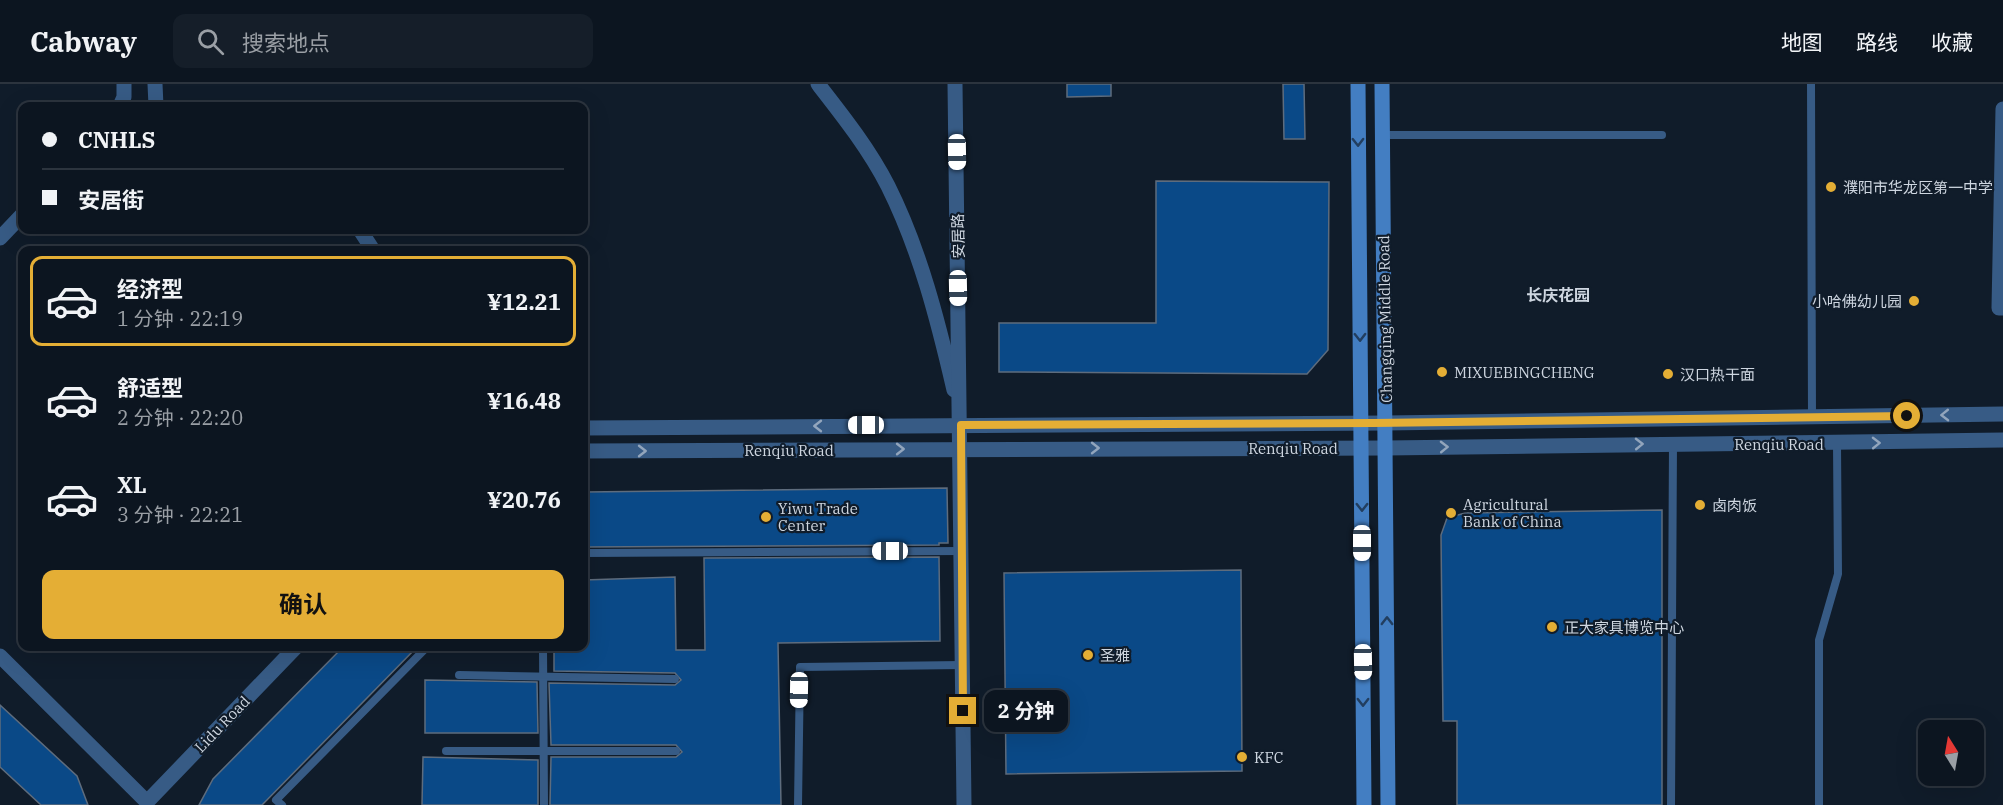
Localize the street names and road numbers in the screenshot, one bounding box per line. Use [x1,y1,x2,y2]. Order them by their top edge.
street label: 安居路 [948,213,968,259]
street label: Changqing Middle Road [1374,235,1396,403]
street label: Renqiu Road [1734,435,1824,454]
street label: Renqiu Road [1248,439,1338,458]
street label: Renqiu Road [744,441,834,460]
street label: Lidu Road [190,692,254,756]

